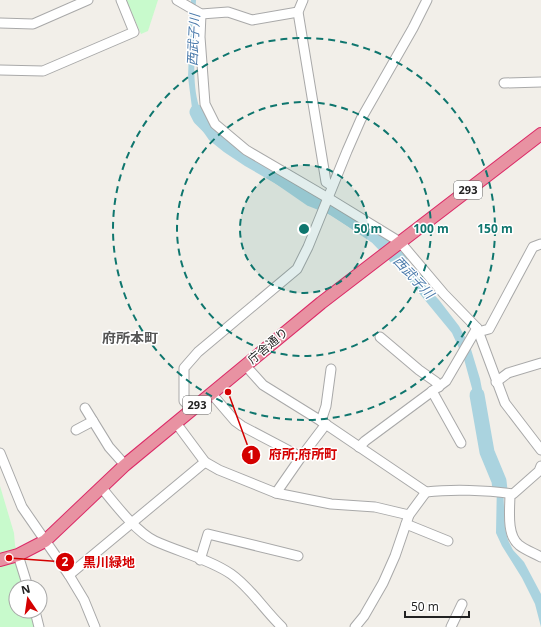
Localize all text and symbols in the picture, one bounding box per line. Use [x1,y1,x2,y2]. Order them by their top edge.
water label: 西武子川 [183,12,203,66]
road number: 293 [454,181,482,199]
text: 50 m [354,220,382,237]
text: 100 m [413,220,449,237]
text: 150 m [477,220,513,237]
centre of rings [297,222,311,236]
water label: 西武子川 [390,252,440,304]
street label: 庁舎通り [244,324,292,368]
district label: 府所本町 [102,328,158,347]
road number: 293 [183,396,211,414]
callout: 府所;府所町 [241,442,346,467]
text: 府所;府所町 [269,445,337,463]
text: 1 [248,446,254,463]
callout: 黒川緑地 [55,550,143,575]
text: 2 [62,553,69,570]
text: 黒川緑地 [83,553,135,571]
north arrow [8,579,48,619]
text: N [20,580,32,597]
scale bar [405,593,469,619]
text: 50 m [411,598,439,615]

